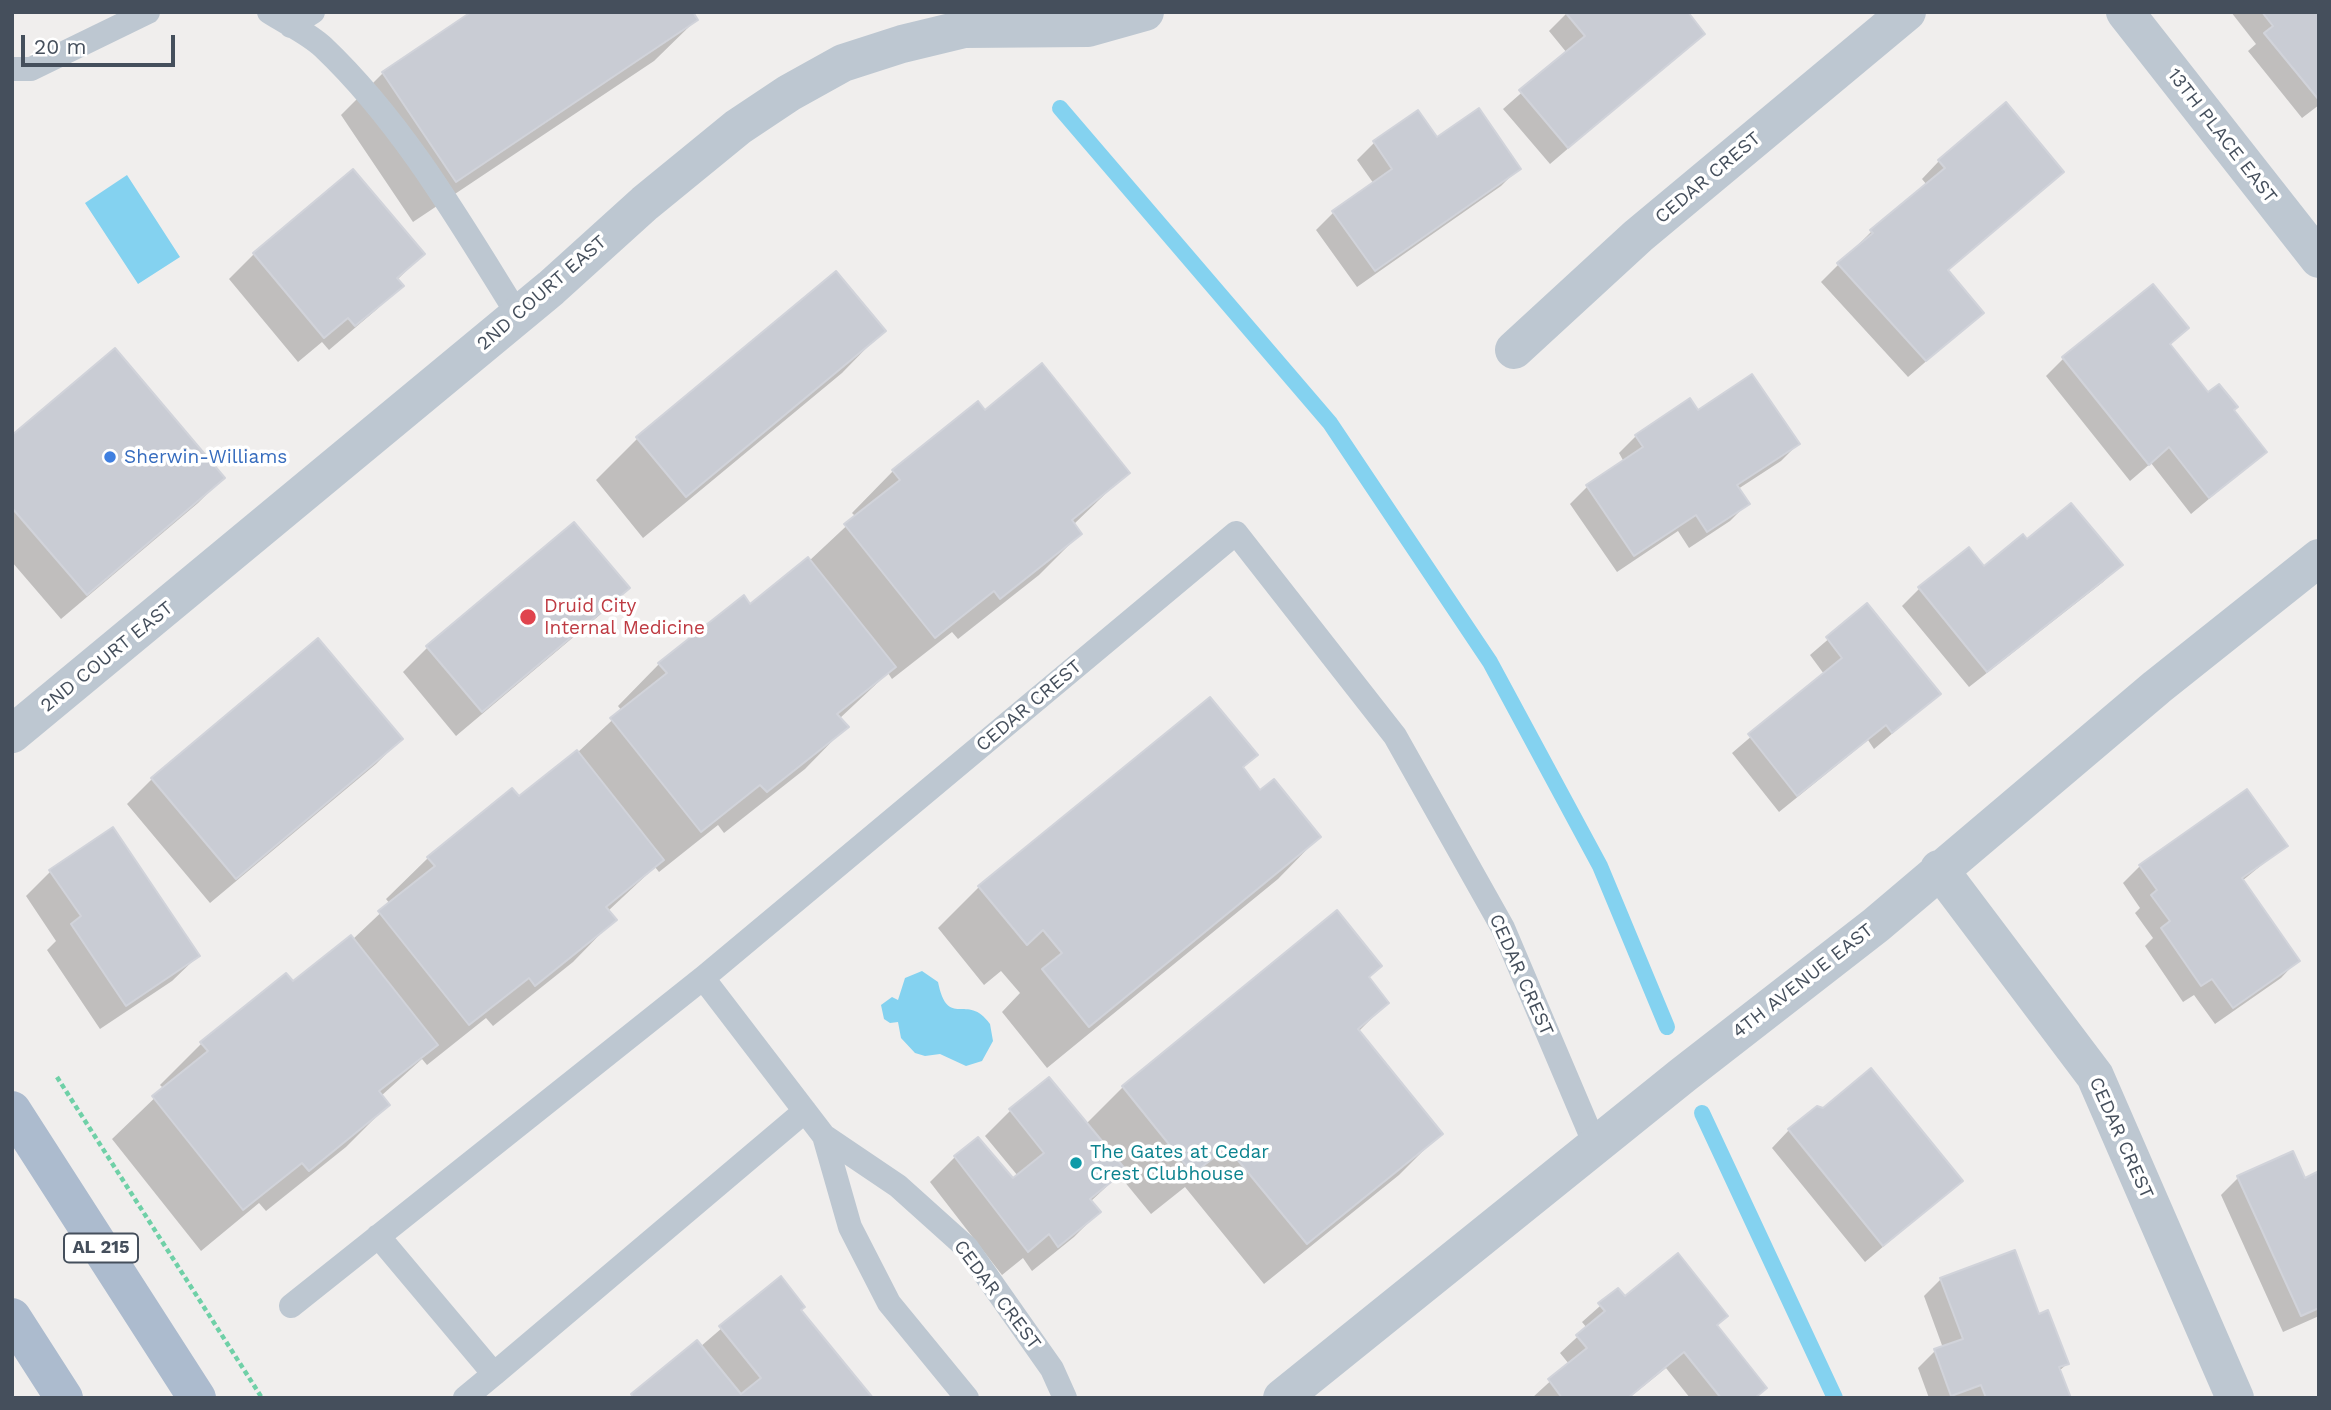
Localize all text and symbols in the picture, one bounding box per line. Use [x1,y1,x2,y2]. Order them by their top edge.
scale bar [24,21,178,65]
text: 20 m [34,34,86,59]
street label: 13TH PLACE EAST [2162,64,2282,208]
street label: CEDAR CREST [1651,127,1765,229]
street label: 2ND COURT EAST [473,231,611,355]
place label: Sherwin-Williams [124,446,287,468]
marker: Sherwin-Williams [102,449,118,465]
place label: Druid City Internal Medicine [544,595,705,639]
street label: 2ND COURT EAST [36,597,178,717]
marker: Druid City Internal Medicine [518,607,538,627]
street label: CEDAR CREST [972,655,1086,757]
street label: CEDAR CREST [1484,911,1558,1039]
street label: 4TH AVENUE EAST [1728,919,1878,1043]
street label: CEDAR CREST [2084,1074,2158,1202]
place label: The Gates at Cedar Crest Clubhouse [1090,1141,1269,1185]
marker: The Gates at Cedar Crest Clubhouse [1068,1155,1084,1171]
road number: AL 215 [64,1233,138,1262]
street label: CEDAR CREST [948,1236,1046,1354]

